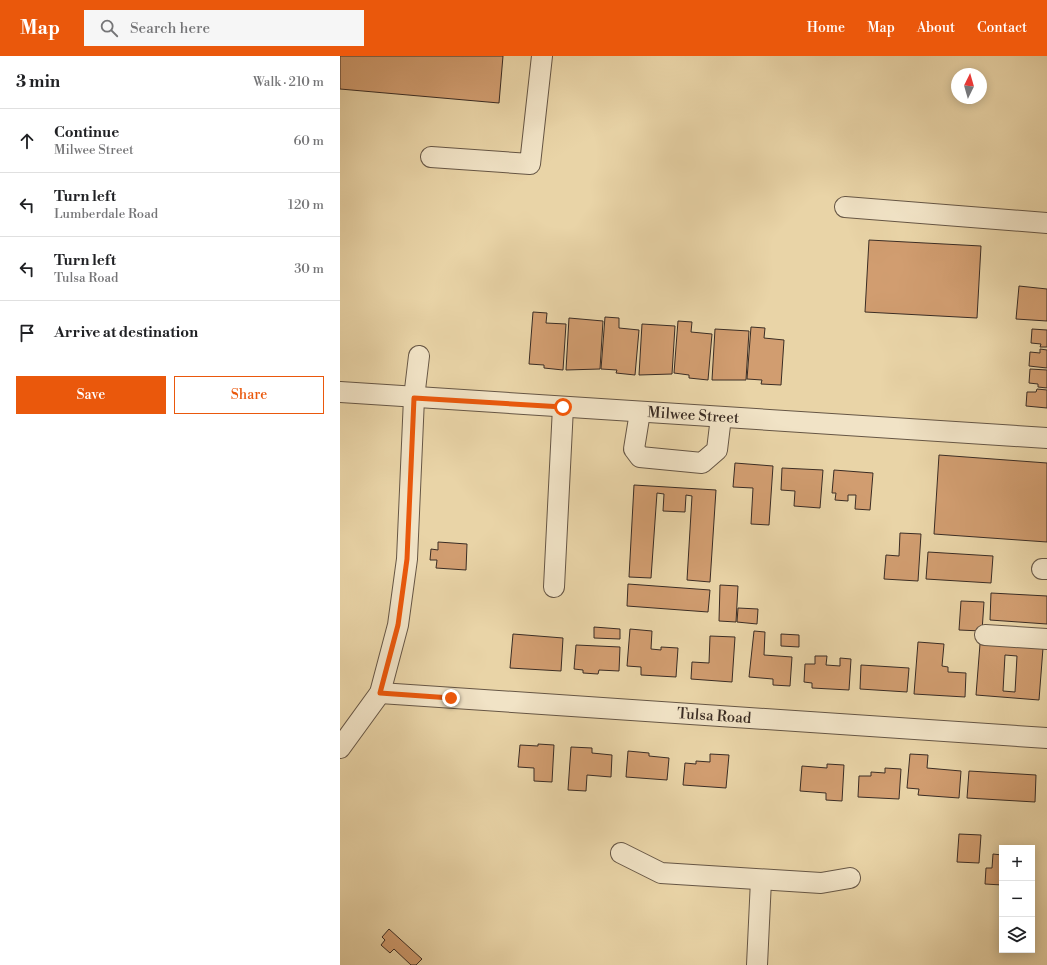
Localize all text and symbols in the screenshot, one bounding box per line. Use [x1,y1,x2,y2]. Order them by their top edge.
search box [84,10,364,46]
text: Map [20,16,60,40]
icon: search [98,17,120,39]
text: Search here [130,19,210,38]
text: Home [807,19,845,37]
text: Map [867,19,895,37]
text: About [917,19,955,37]
text: Contact [977,19,1027,37]
north arrow [951,68,987,104]
text: 3 min [16,71,60,93]
text: Walk · 210 m [253,74,324,90]
text: Continue [54,123,119,142]
icon: ahead [16,130,38,152]
text: 60 m [293,133,324,149]
text: Milwee Street [54,142,134,158]
text: Turn left [54,187,116,206]
icon: left [16,194,38,216]
text: 120 m [288,197,324,213]
text: Lumberdale Road [54,206,158,222]
text: Turn left [54,251,116,270]
icon: left [16,258,38,280]
text: 30 m [294,261,324,277]
text: Tulsa Road [54,270,118,286]
icon: arrive [16,322,38,344]
text: Arrive at destination [54,323,198,342]
button: Save [16,376,166,414]
button: Share [174,376,324,414]
route start [554,398,572,416]
street label: Milwee Street [647,403,740,428]
route end [442,689,460,707]
street label: Tulsa Road [676,704,752,728]
map controls [999,845,1035,953]
button: + [999,845,1035,881]
button: − [999,881,1035,917]
button: layers [999,917,1035,953]

